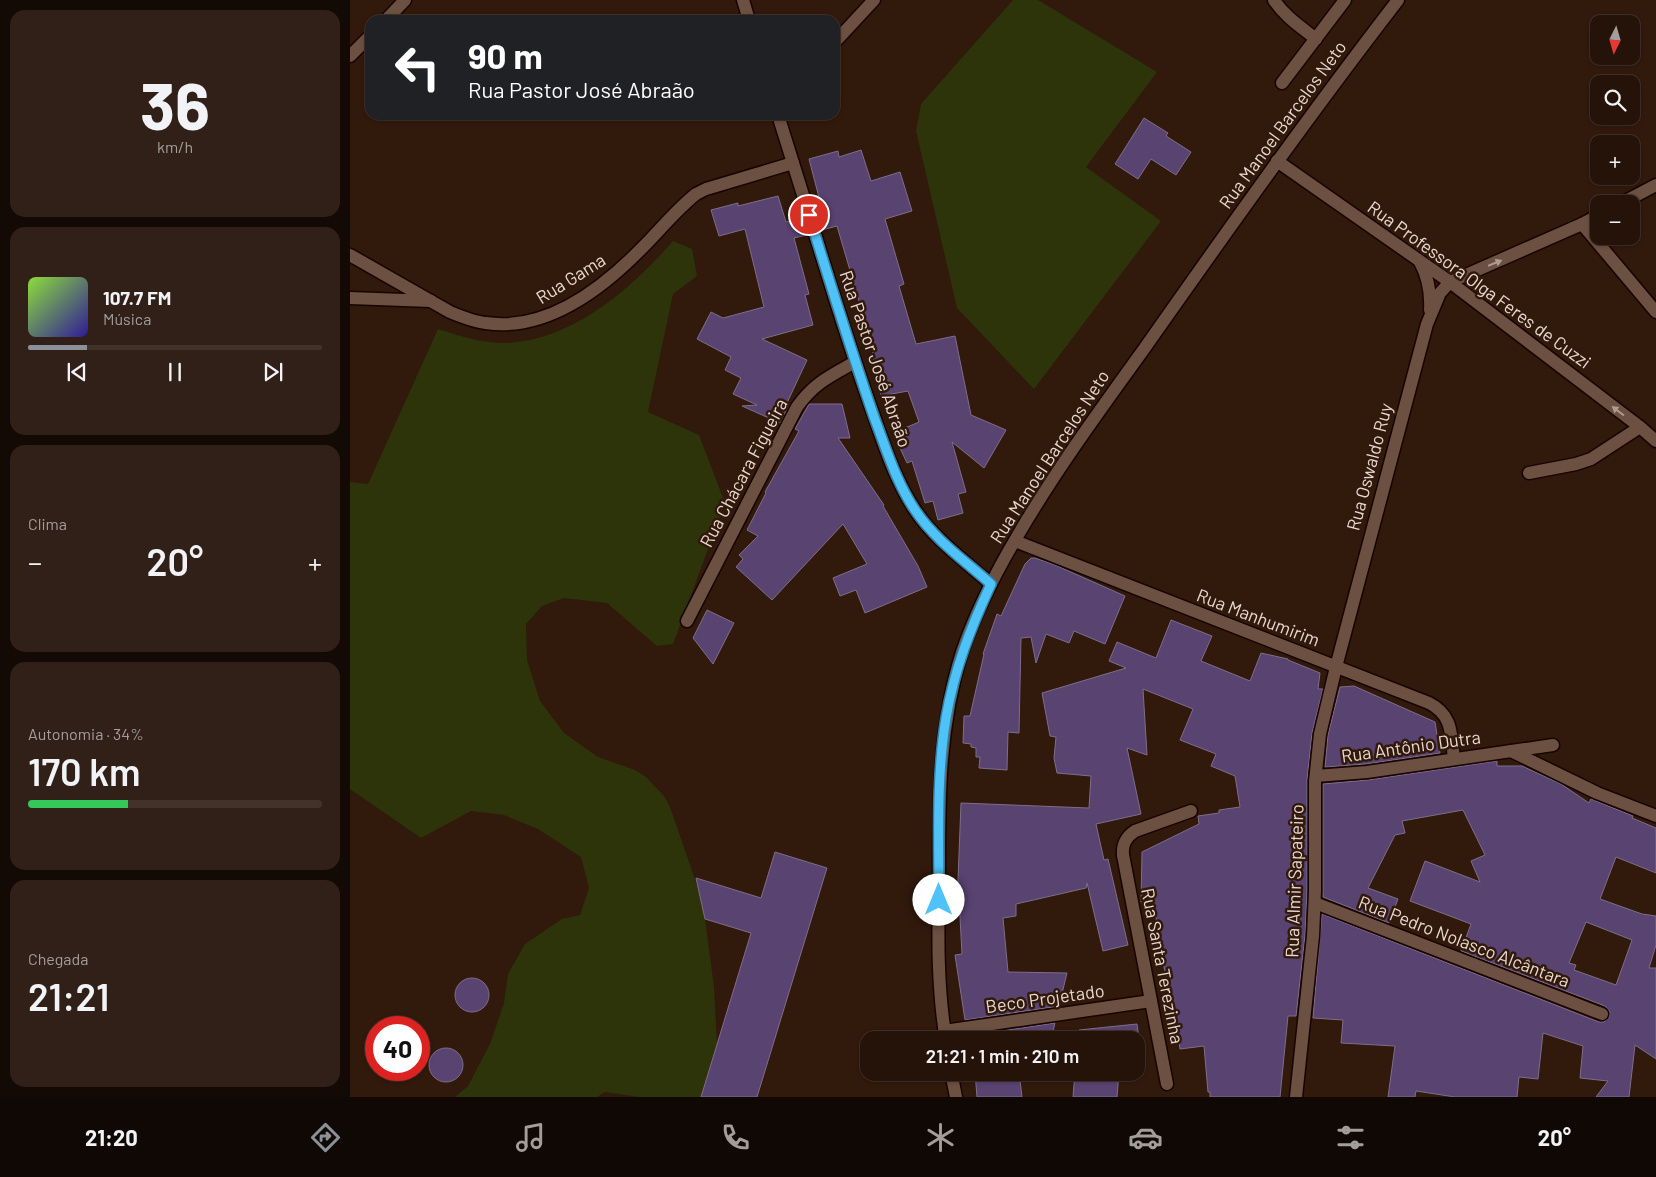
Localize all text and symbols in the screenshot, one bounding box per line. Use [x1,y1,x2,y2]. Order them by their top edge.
north arrow [1590,15,1640,65]
map controls [1590,15,1640,245]
text: 90 m [468,34,543,76]
icon: left [385,35,450,100]
street label: Rua Manoel Barcelos Neto [1214,36,1350,213]
text: 36 [140,65,210,143]
button: search [1590,75,1640,125]
text: Rua Pastor José Abraão [468,76,695,102]
button: + [1590,135,1640,185]
text: km/h [157,137,193,156]
pin [788,194,830,236]
button: − [1590,195,1640,245]
street label: Rua Professora Olga Feres de Cuzzi [1364,196,1596,373]
icon: arrive [795,201,823,229]
street label: Rua Gama [532,248,609,308]
one-way arrow [1487,258,1502,266]
street label: Rua Pastor José Abraão [835,267,917,450]
text: 107.7 FM [103,286,171,309]
text: Música [103,309,151,328]
icon: previous [63,358,91,386]
icon: pause [161,358,189,386]
icon: next [259,358,287,386]
street label: Rua Manoel Barcelos Neto [985,366,1113,547]
street label: Rua Chácara Figueira [695,395,792,551]
street label: Rua Oswaldo Ruy [1341,401,1397,533]
one-way arrow [1612,405,1625,416]
text: Clima [28,514,67,533]
text: 20° [147,538,203,584]
text: − [28,545,42,579]
text: + [308,545,322,579]
street label: Rua Manhumirim [1194,583,1323,651]
text: Autonomia · 34% [28,724,144,743]
street label: Rua Antônio Dutra [1340,725,1482,767]
text: 170 km [28,748,140,794]
street label: Rua Almir Sapateiro [1280,804,1308,958]
position arrow [912,873,964,925]
street label: Rua Santa Terezinha [1137,886,1189,1045]
street label: Rua Pedro Nolasco Alcântara [1356,891,1573,992]
text: Chegada [28,949,88,968]
text: 21:21 [28,973,110,1019]
street label: Beco Projetado [984,979,1106,1017]
speed limit sign: 40 [365,1016,430,1081]
text: 21:21 · 1 min · 210 m [926,1044,1079,1067]
icon: directions [308,1120,343,1155]
icon: music [513,1120,548,1155]
icon: phone [718,1120,753,1155]
icon: climate [923,1120,958,1155]
icon: car [1128,1120,1163,1155]
icon: filters [1333,1120,1368,1155]
text: 21:20 [85,1124,138,1150]
text: 20° [1538,1124,1571,1150]

